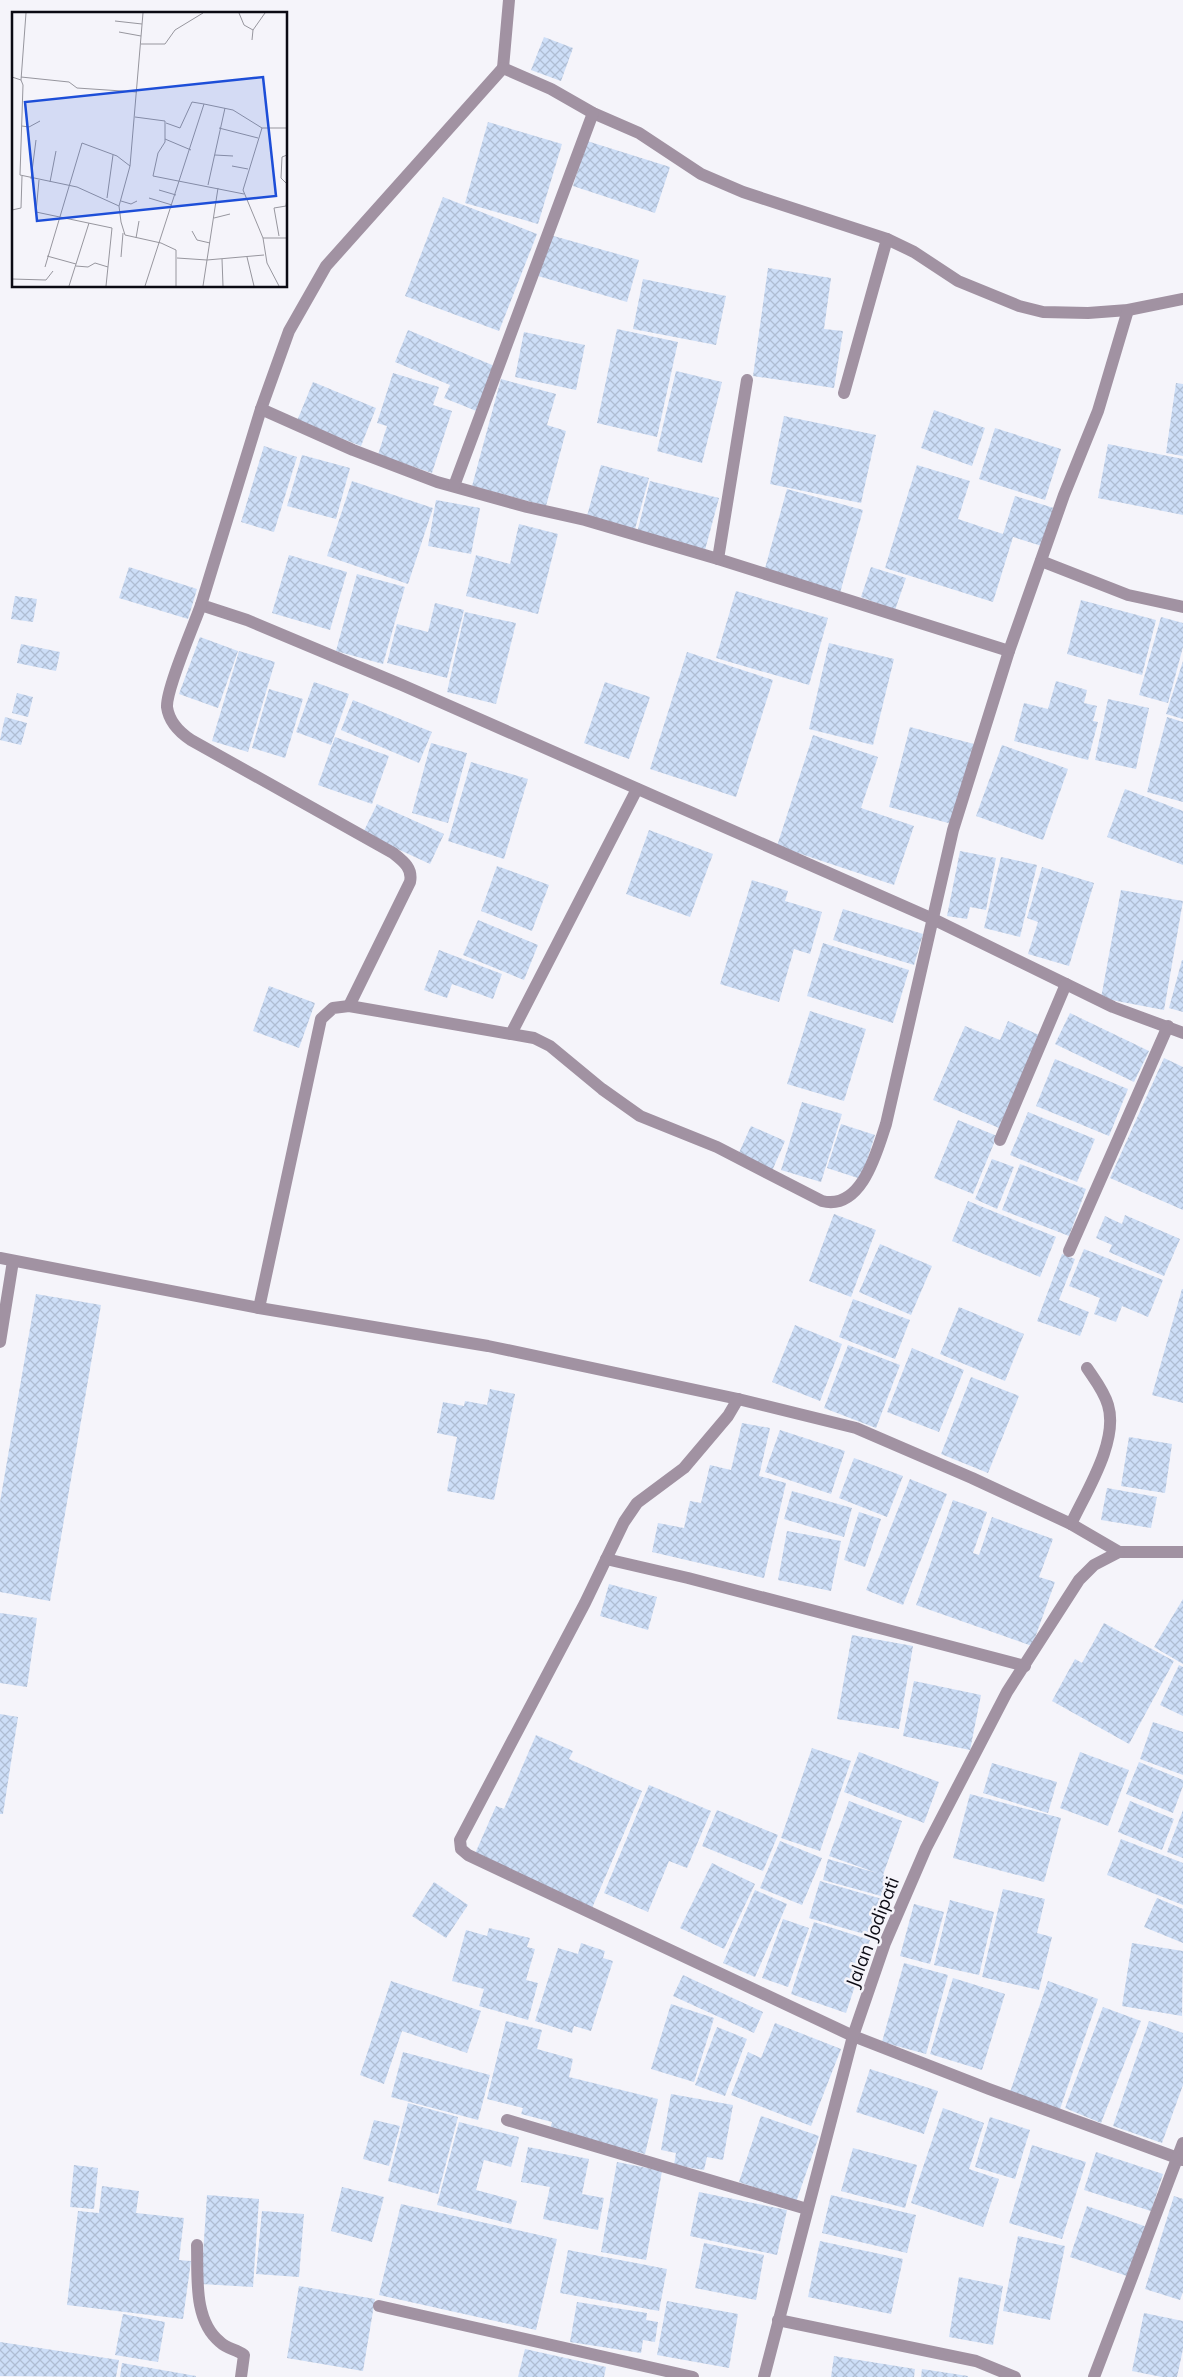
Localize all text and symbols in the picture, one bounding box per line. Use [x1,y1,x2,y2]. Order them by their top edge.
inset map [12,12,288,288]
street label: Jalan Jodipati [840,1873,904,1991]

